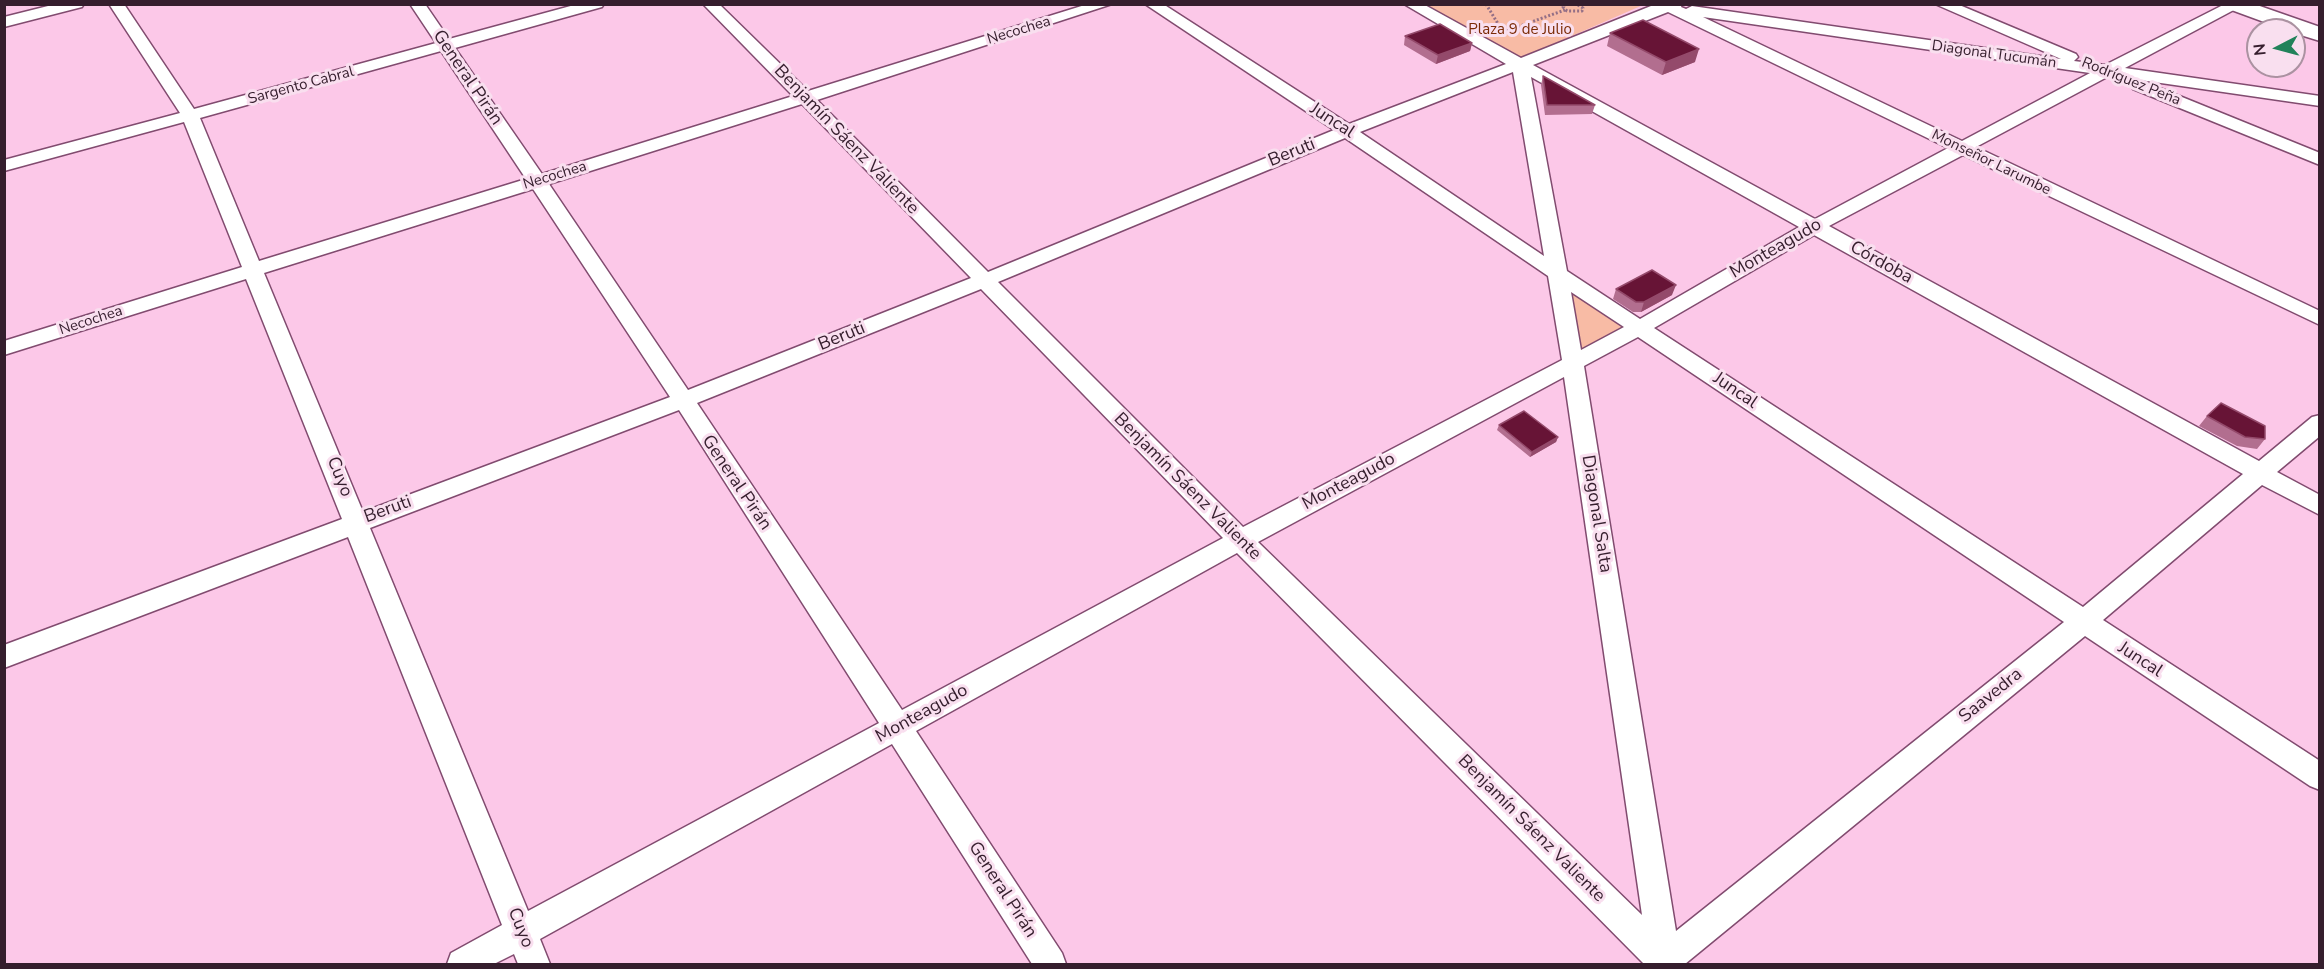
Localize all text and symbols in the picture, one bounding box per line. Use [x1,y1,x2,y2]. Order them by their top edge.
street label: Necochea [985,13,1053,49]
north arrow [2246,18,2306,78]
park label: Plaza 9 de Julio [1468,21,1572,39]
street label: General Pirán [427,26,507,130]
street label: Diagonal Tucumán [1931,37,2057,73]
text: N [2249,43,2272,57]
street label: Rodríguez Peña [2079,54,2183,110]
street label: Benjamín Sáenz Valiente [769,61,923,219]
street label: Sargento Cabral [246,63,356,109]
street label: Juncal [1305,99,1359,143]
street label: Monseñor Larumbe [1928,126,2054,200]
street label: Beruti [1265,134,1319,172]
street label: Necochea [521,158,589,194]
street label: Monteagudo [1726,214,1826,284]
street label: Córdoba [1846,237,1916,289]
street label: Necochea [57,302,125,340]
street label: Beruti [815,318,869,356]
street label: Juncal [1709,368,1761,414]
street label: Benjamín Sáenz Valiente [1109,409,1265,565]
street label: General Pirán [696,431,776,535]
street label: Monteagudo [1299,448,1399,516]
street label: Cuyo [321,454,357,500]
street label: Diagonal Salta [1576,454,1616,574]
street label: Beruti [361,492,415,528]
street label: Juncal [2113,638,2167,682]
street label: Saavedra [1955,664,2027,728]
street label: Monteagudo [872,680,972,748]
street label: Benjamín Sáenz Valiente [1453,751,1609,907]
street label: General Pirán [963,838,1041,942]
street label: Cuyo [502,905,538,951]

